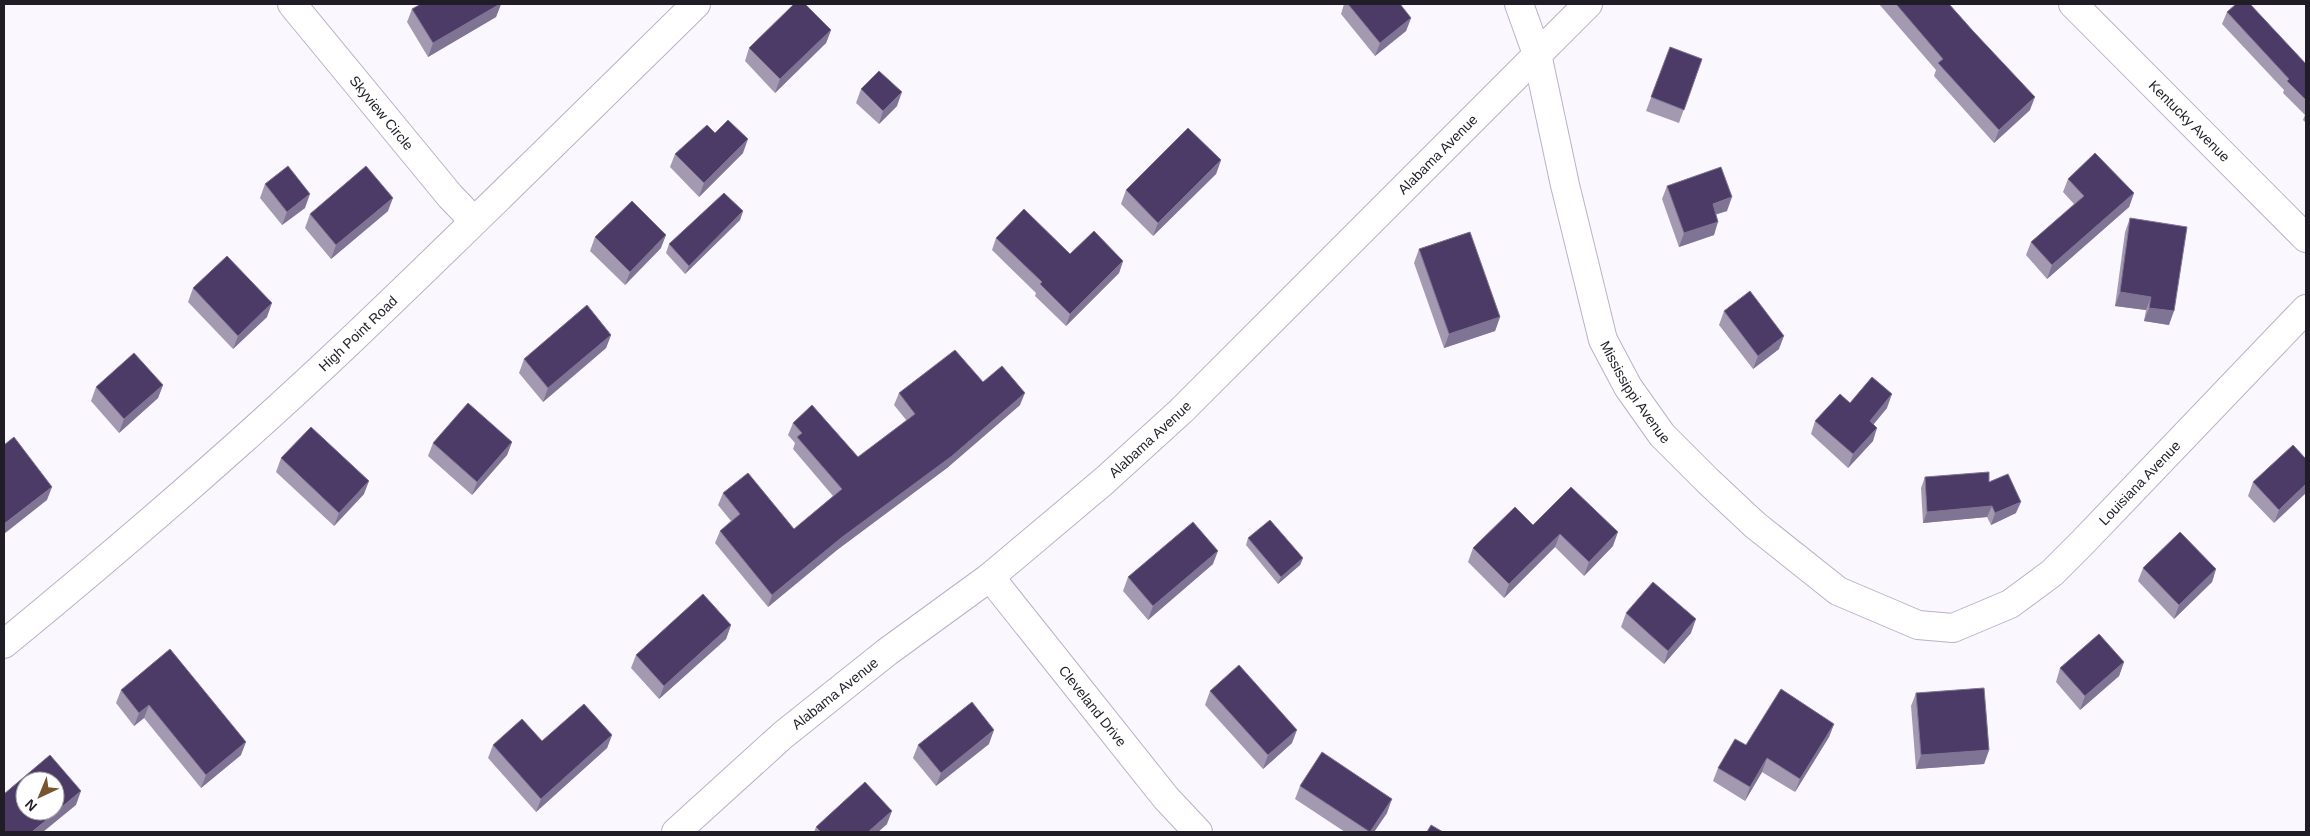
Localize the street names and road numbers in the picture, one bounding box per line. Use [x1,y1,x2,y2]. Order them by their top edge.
street label: Skyview Circle [346,73,417,153]
street label: Kentucky Avenue [2146,77,2233,165]
street label: Alabama Avenue [1395,111,1481,197]
street label: High Point Road [315,293,400,374]
street label: Mississippi Avenue [1597,338,1674,447]
street label: Alabama Avenue [1105,398,1194,481]
street label: Louisiana Avenue [2096,437,2184,528]
street label: Alabama Avenue [789,654,882,733]
street label: Cleveland Drive [1056,662,1130,750]

